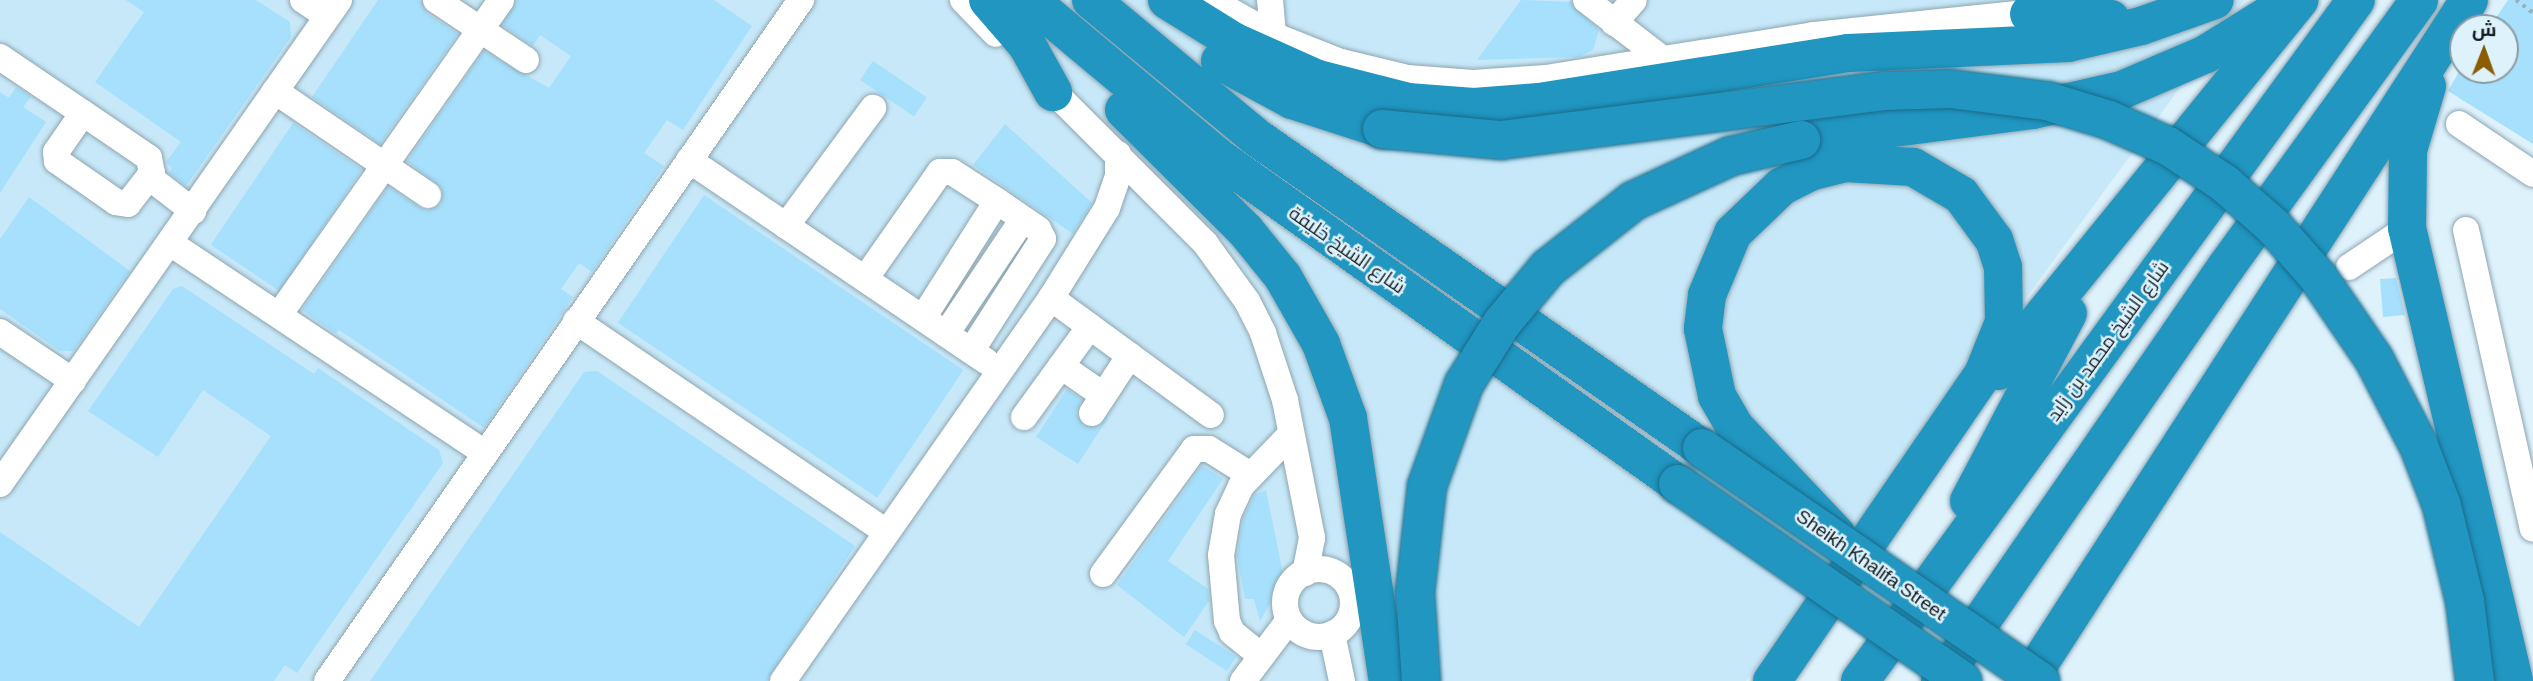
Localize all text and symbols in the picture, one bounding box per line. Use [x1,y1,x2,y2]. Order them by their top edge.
north arrow [2449,14,2519,84]
text: ش [2472,19,2497,40]
street label: شارع الشيخ خليفة [1284,201,1410,299]
street label: شارع الشيخ محمد بن زايد [2042,256,2174,426]
street label: Sheikh Khalifa Street [1792,505,1950,625]

